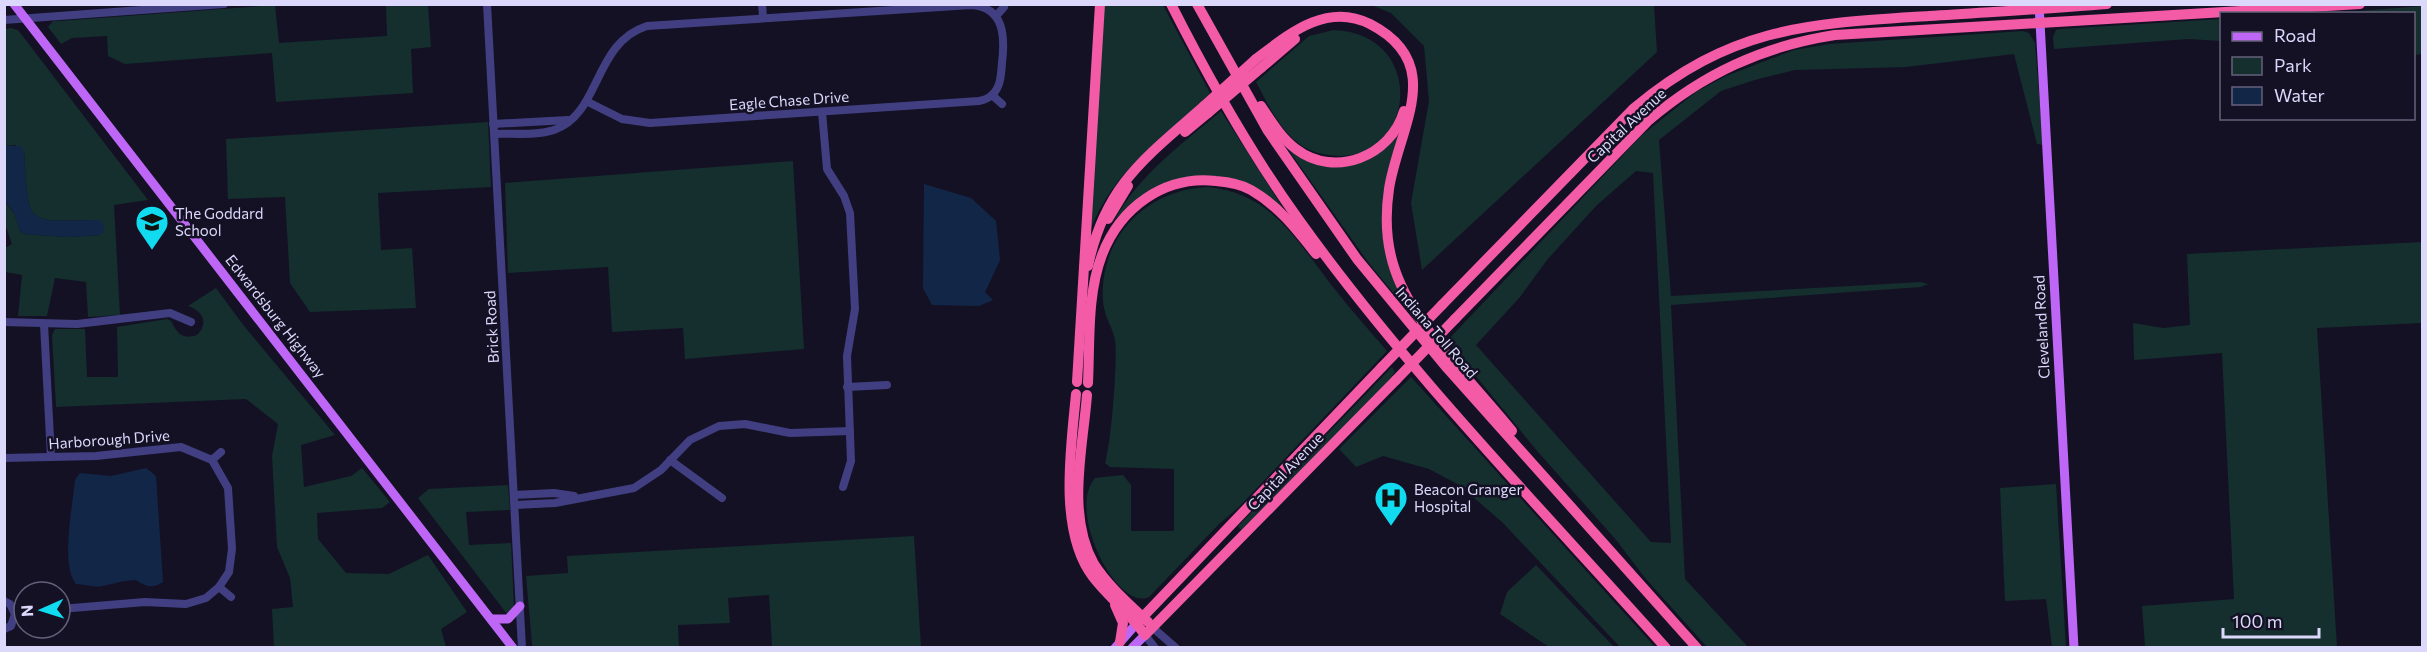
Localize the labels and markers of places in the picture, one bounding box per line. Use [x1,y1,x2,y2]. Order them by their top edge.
school or university icon: The Goddard School [134,204,170,251]
place label: The Goddard School [175,204,264,239]
hospital icon: Beacon Granger Hospital [1373,480,1409,527]
place label: Beacon Granger Hospital [1414,480,1522,515]

